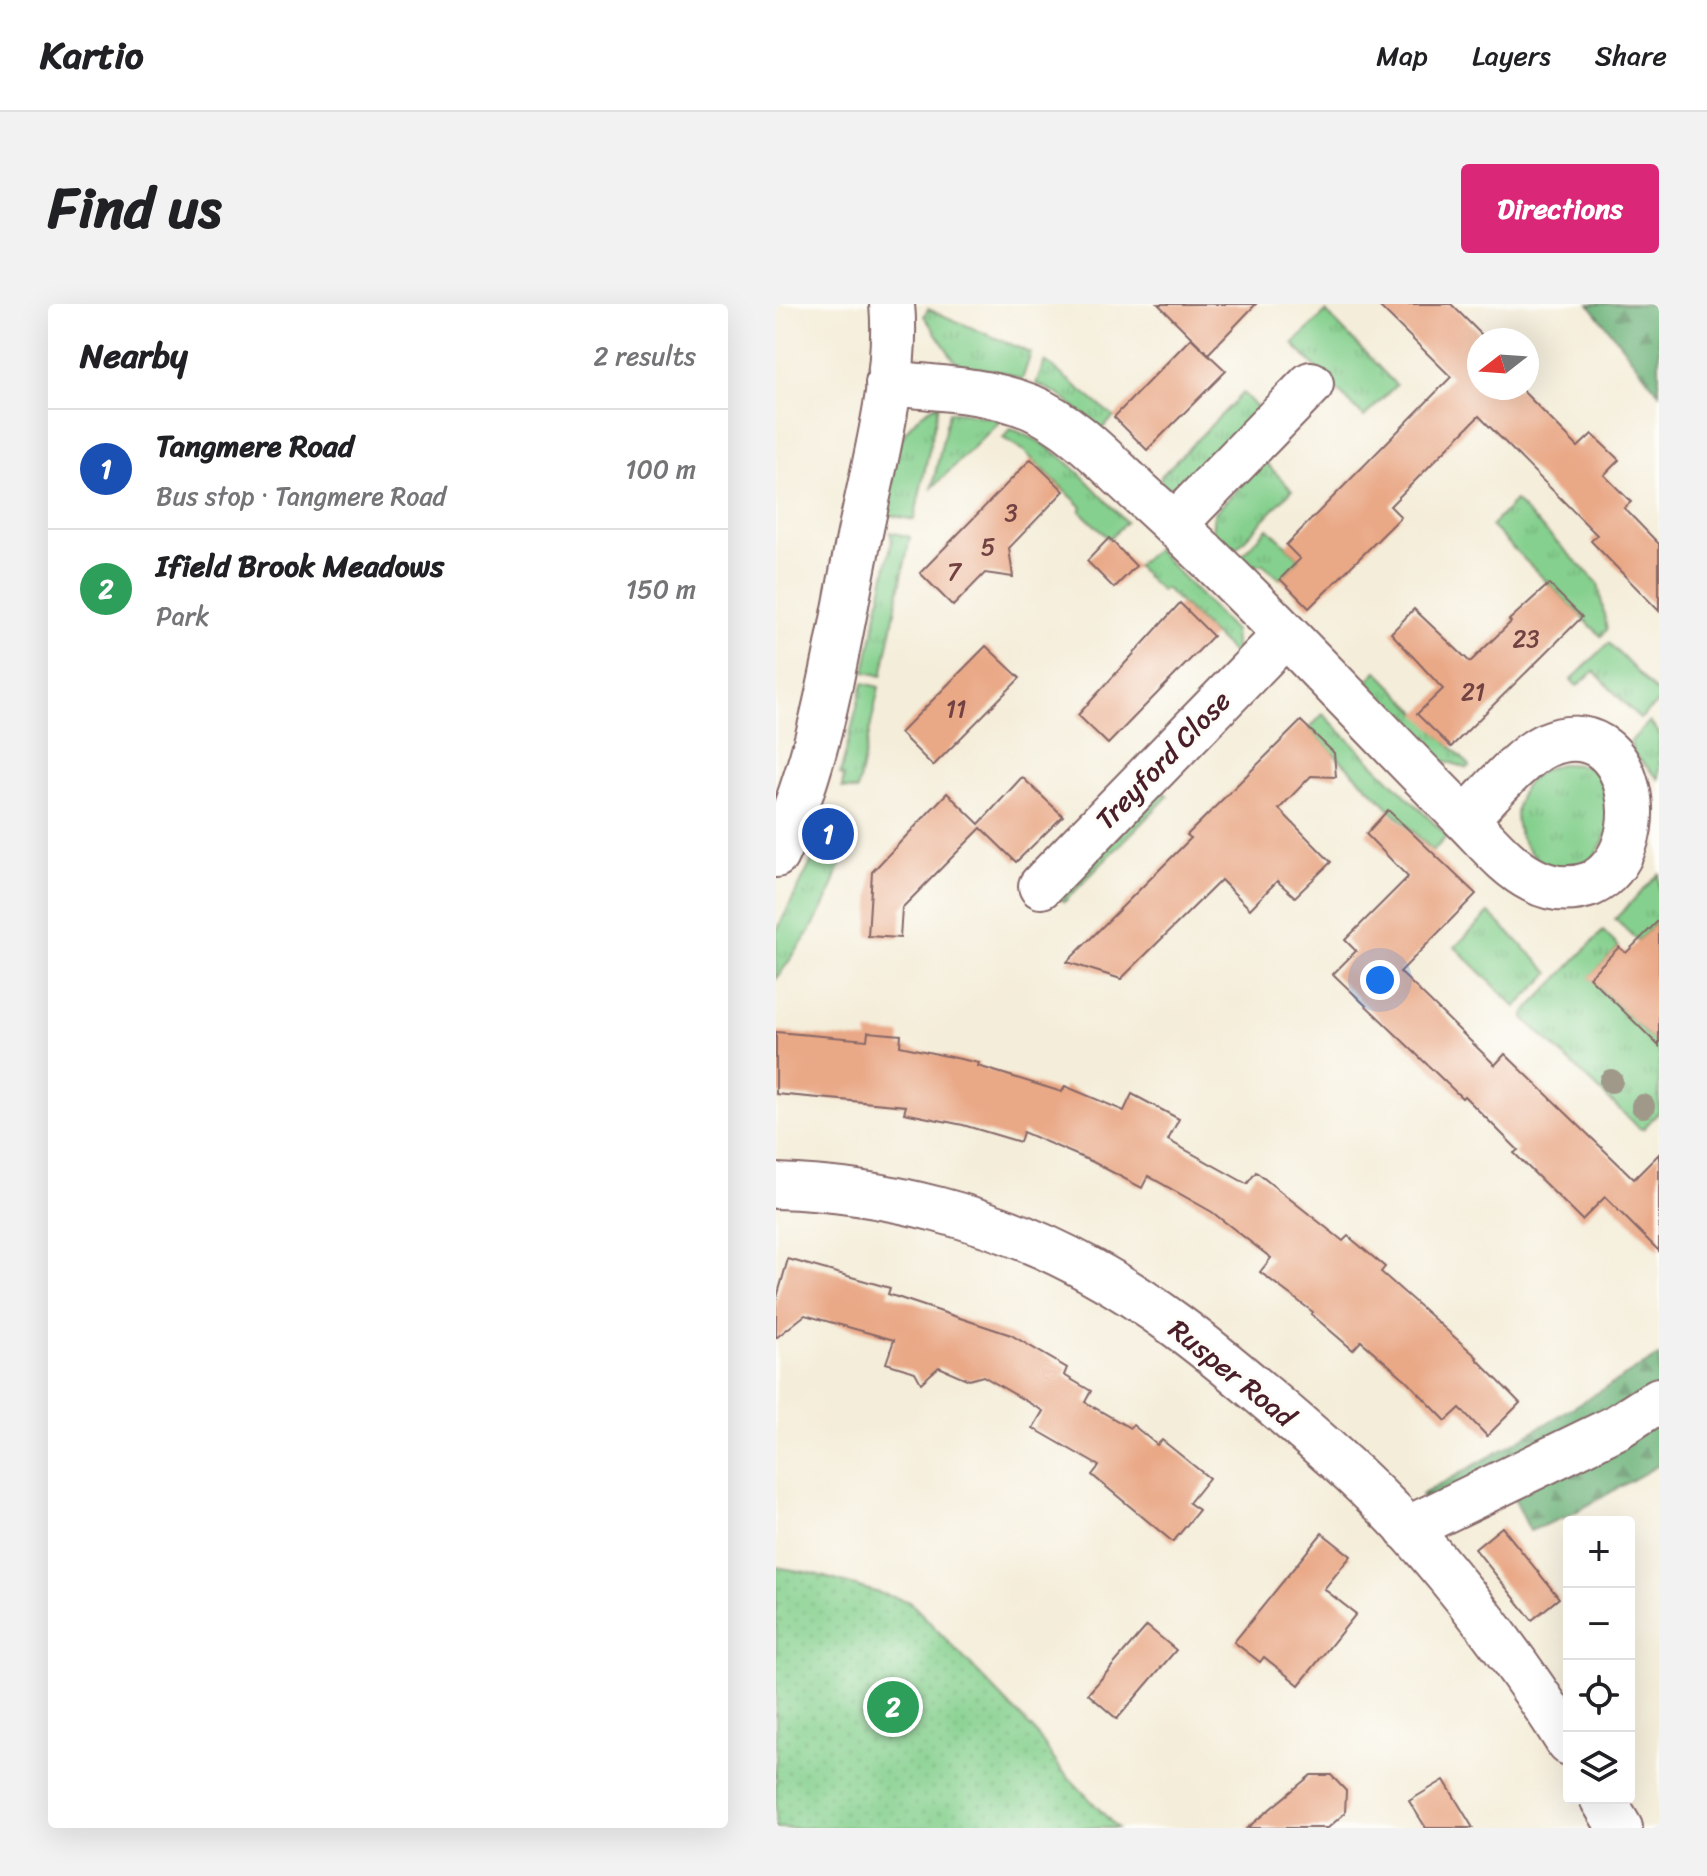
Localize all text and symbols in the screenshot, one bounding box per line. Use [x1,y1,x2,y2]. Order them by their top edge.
text: Kartio [40,22,144,89]
text: Map [1376,31,1428,80]
text: Layers [1472,31,1551,80]
text: Share [1595,31,1667,80]
text: Find us [48,159,221,258]
button: Directions [1461,164,1659,253]
text: Nearby [80,326,188,386]
north arrow [1467,328,1539,400]
text: 2 results [594,333,696,379]
text: Tangmere Road [156,419,354,473]
text: 1 [100,446,112,492]
text: 100 m [625,446,696,492]
text: Bus stop · Tangmere Road [156,473,446,519]
house number: 3 [1004,492,1018,534]
house number: 5 [981,526,995,568]
text: Ifield Brook Meadows [156,539,444,593]
house number: 7 [947,551,962,593]
text: 2 [98,566,114,612]
text: 150 m [626,566,696,612]
text: Park [156,593,209,639]
house number: 23 [1512,618,1540,660]
house number: 21 [1461,671,1485,713]
street label: Treyford Close [1083,678,1243,842]
house number: 11 [946,688,966,730]
pin: 1 [802,804,854,864]
your location [1360,960,1400,1000]
street label: Rusper Road [1157,1306,1308,1441]
map controls [1563,1516,1635,1804]
button: + [1563,1516,1635,1588]
button: − [1563,1588,1635,1660]
button: locate [1563,1660,1635,1732]
pin: 2 [867,1677,919,1737]
button: layers [1563,1732,1635,1804]

